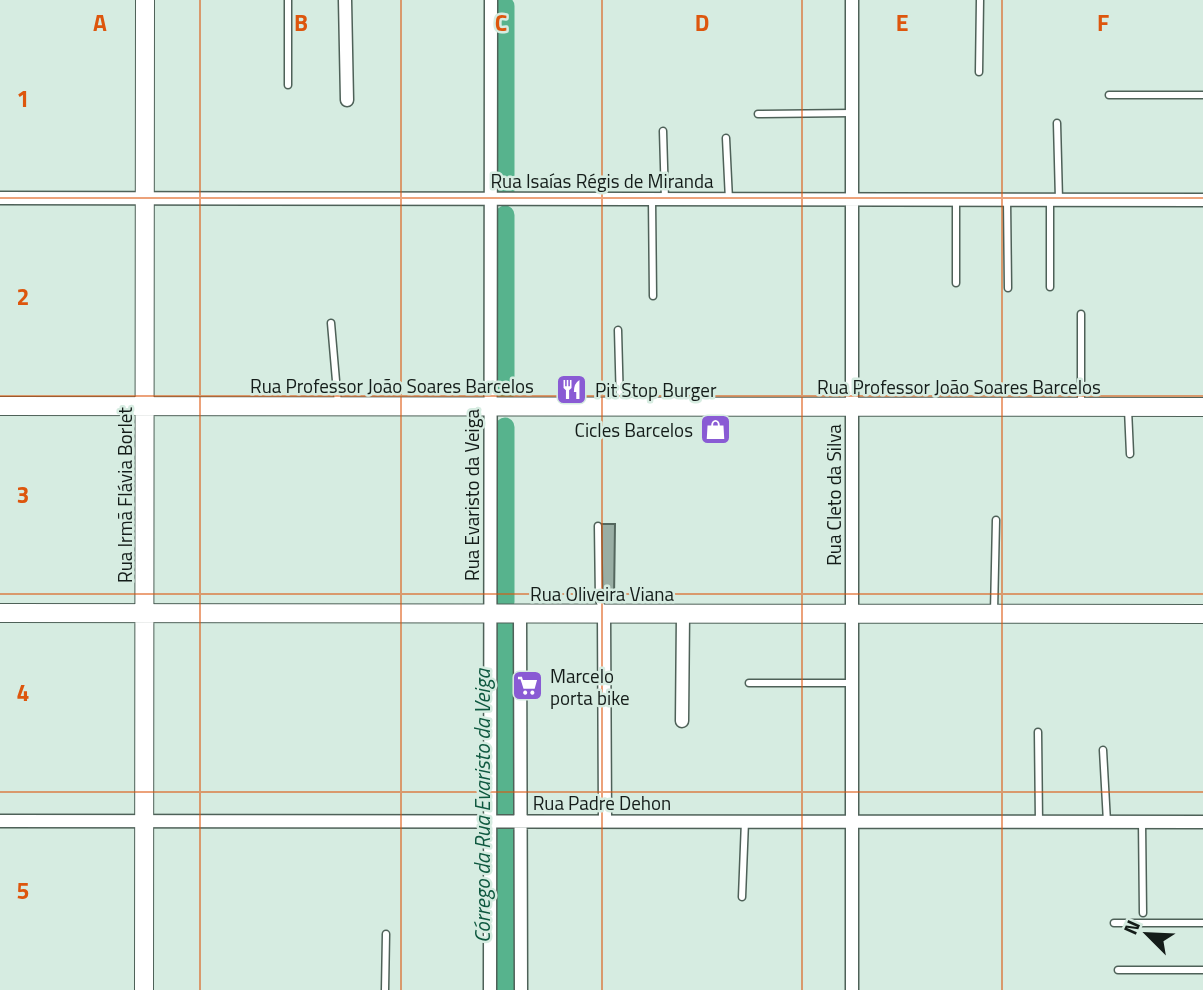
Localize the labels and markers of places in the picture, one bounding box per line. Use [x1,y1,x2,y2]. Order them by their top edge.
restaurant icon: Pit Stop Burger [555,372,589,406]
place label: Pit Stop Burger [595,375,717,404]
shop icon: Cicles Barcelos [699,412,733,446]
place label: Cicles Barcelos [575,415,693,444]
place label: Marcelo porta bike [550,661,630,712]
supermarket icon: Marcelo porta bike [510,669,544,703]

